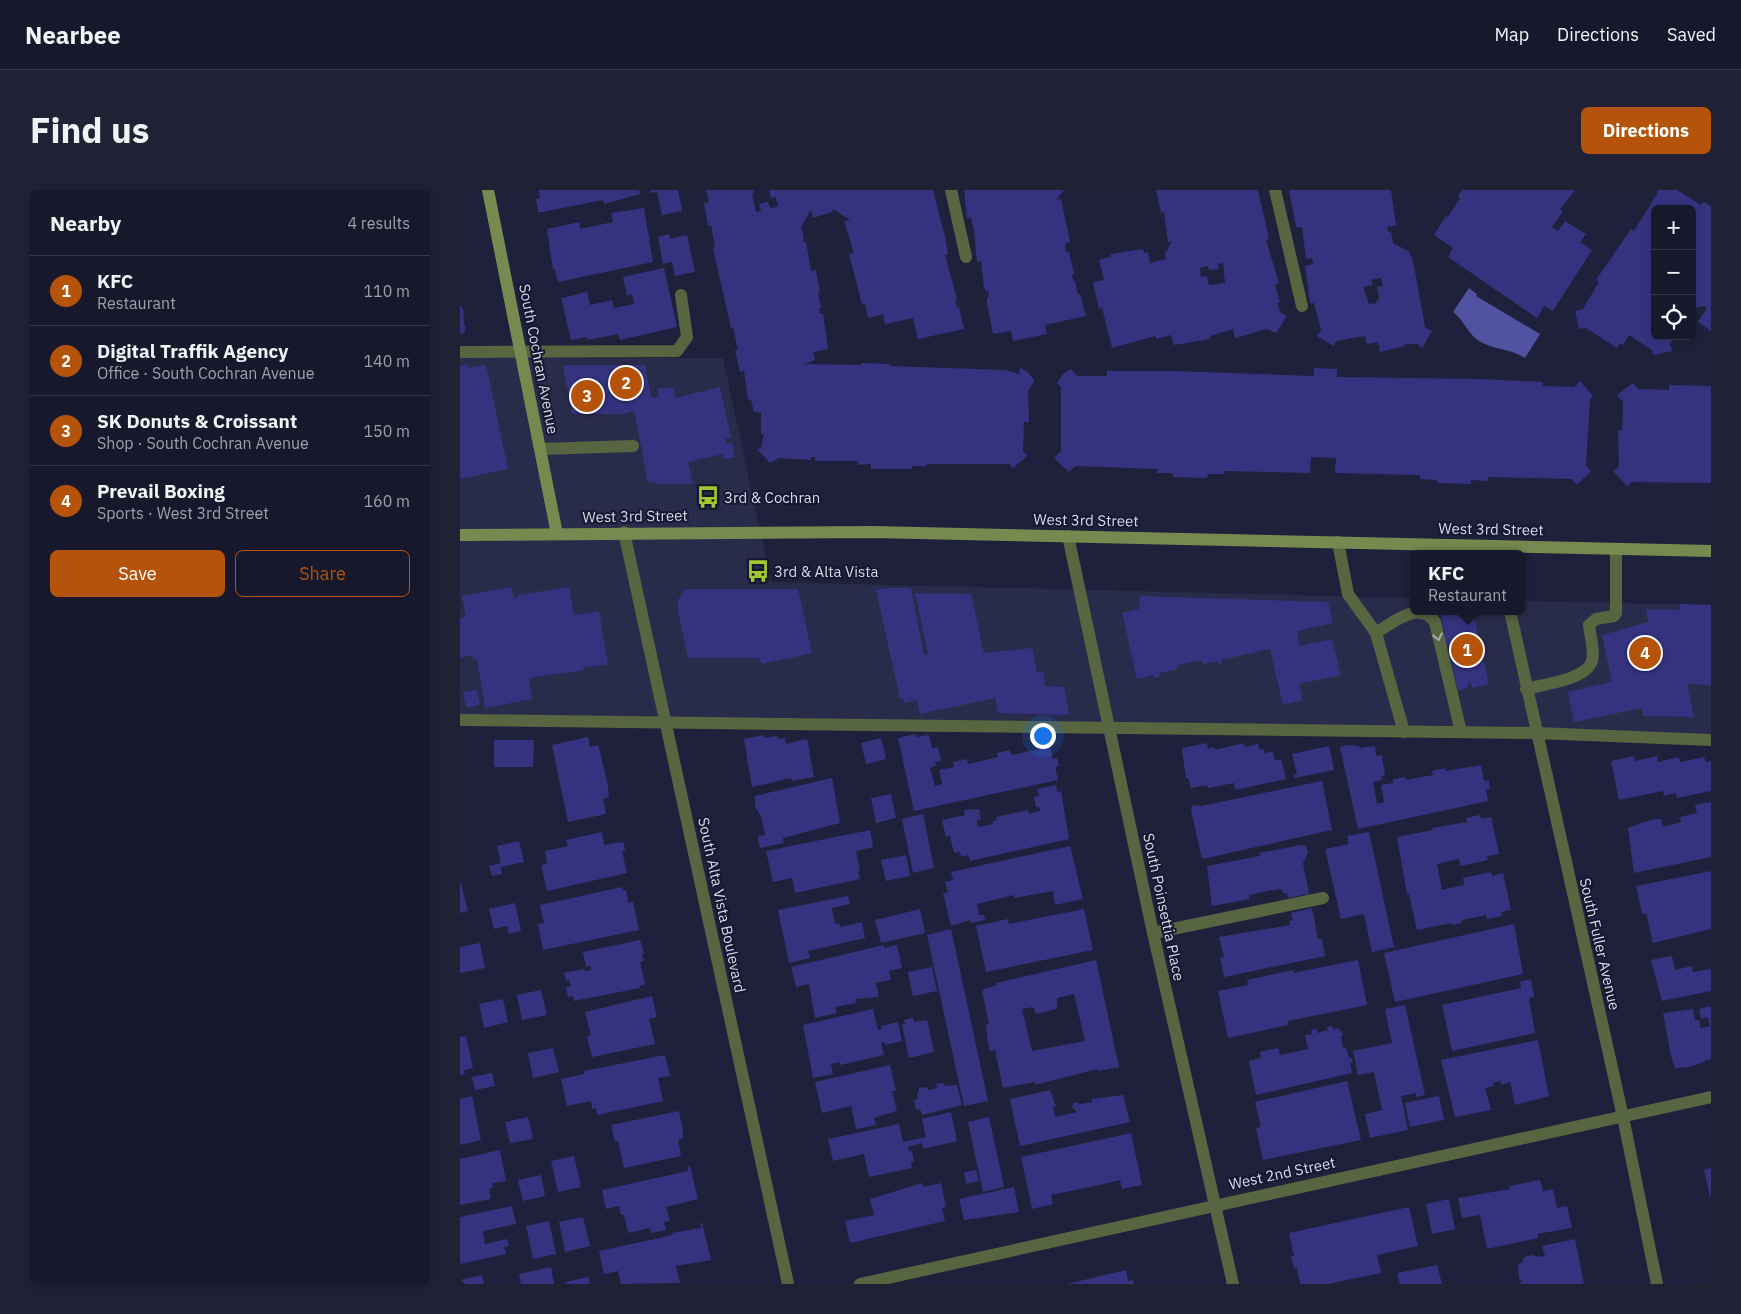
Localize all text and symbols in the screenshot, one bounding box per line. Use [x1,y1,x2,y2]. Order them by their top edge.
text: Nearbee [25,19,121,51]
text: Map [1494,23,1529,46]
text: Directions [1557,23,1639,46]
text: Saved [1667,23,1716,46]
text: Find us [30,107,149,153]
button: Directions [1581,107,1711,154]
map controls [1651,205,1696,340]
button: + [1651,205,1696,250]
text: Nearby [50,209,121,237]
text: 4 results [347,213,410,233]
button: − [1651,250,1696,295]
text: KFC [97,269,133,293]
text: 1 [61,281,71,301]
text: 110 m [363,281,410,301]
street label: South Cochran Avenue [515,282,563,436]
text: Restaurant [97,293,176,313]
button: locate [1651,295,1696,340]
text: Digital Traffik Agency [97,339,288,363]
text: 2 [61,351,71,371]
text: 140 m [363,351,410,371]
text: Office · South Cochran Avenue [97,363,315,383]
pin: 2 [610,364,642,402]
pin: 3 [571,377,603,415]
text: SK Donuts & Croissant [97,409,297,433]
text: 3 [61,421,71,441]
text: 150 m [363,421,410,441]
text: Shop · South Cochran Avenue [97,433,309,453]
text: Prevail Boxing [97,479,225,503]
bus stop icon: 3rd & Cochran [695,484,721,510]
place label: 3rd & Cochran [724,488,820,507]
text: 4 [61,491,71,511]
text: 160 m [363,491,410,511]
text: Sports · West 3rd Street [97,503,269,523]
street label: West 3rd Street [582,506,688,526]
street label: West 3rd Street [1033,510,1139,530]
street label: West 3rd Street [1438,519,1544,539]
button: Save [50,550,225,597]
button: Share [235,550,410,597]
popup [1410,550,1525,615]
bus stop icon: 3rd & Alta Vista [745,558,771,584]
text: KFC [1428,561,1464,585]
place label: 3rd & Alta Vista [774,562,878,581]
text: Restaurant [1428,585,1507,605]
pin: 1 [1451,631,1483,669]
one-way arrow [1432,633,1443,642]
pin: 4 [1629,634,1661,672]
your location [1030,723,1056,749]
street label: South Alta Vista Boulevard [694,816,750,994]
street label: South Poinsettia Place [1139,831,1189,983]
street label: South Fuller Avenue [1576,876,1624,1012]
street label: West 2nd Street [1227,1152,1337,1194]

